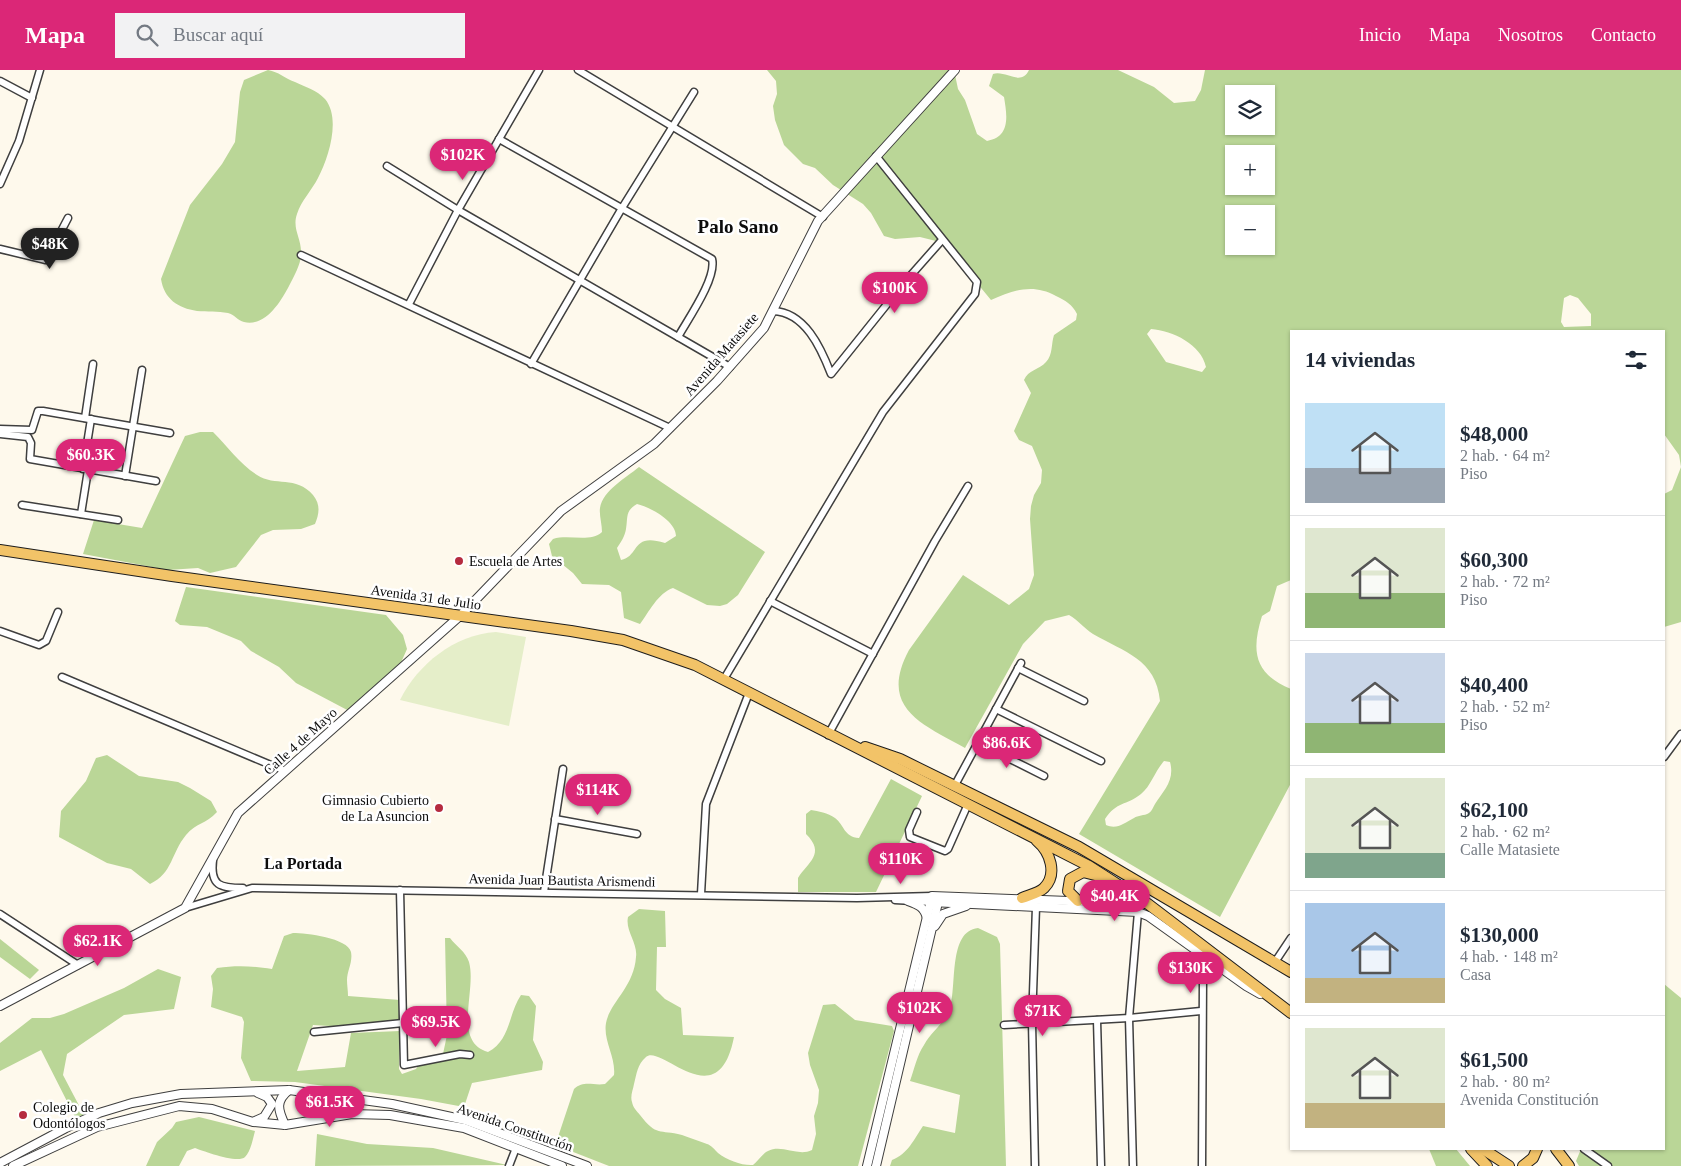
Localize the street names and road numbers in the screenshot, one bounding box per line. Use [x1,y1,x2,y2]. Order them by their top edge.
street label: Avenida Matasiete [681,310,761,399]
street label: Avenida 31 de Julio [370,582,482,613]
street label: Calle 4 de Mayo [261,705,340,778]
street label: Avenida Juan Bautista Arismendi [468,871,656,890]
street label: Avenida Constitución [455,1101,575,1154]

